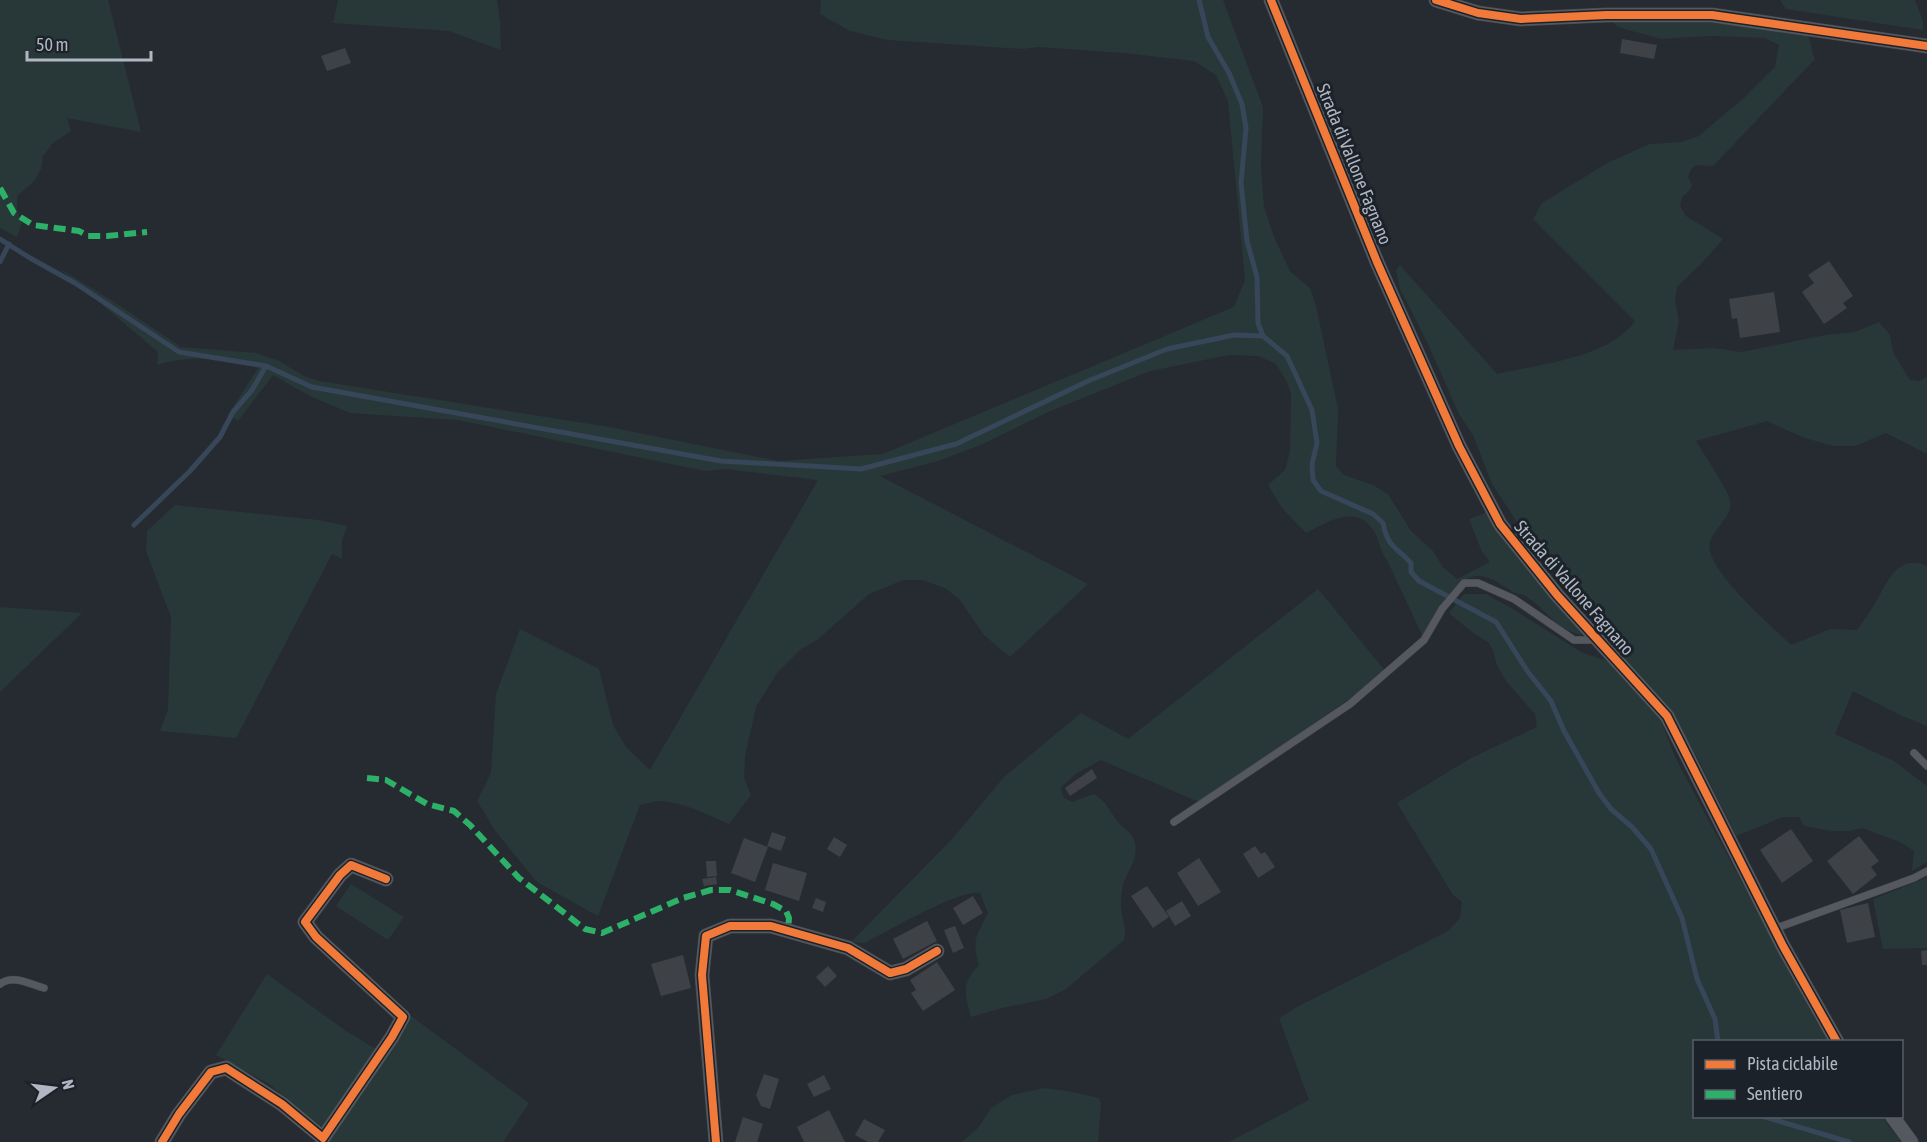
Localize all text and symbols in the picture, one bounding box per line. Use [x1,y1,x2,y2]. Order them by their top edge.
scale bar [27,24,152,62]
text: 50 m [36,34,68,55]
street label: Strada di Vallone Fagnano [1313,80,1396,247]
street label: Strada di Vallone Fagnano [1510,516,1639,659]
legend [1693,1040,1903,1118]
text: Pista ciclabile [1747,1053,1838,1074]
north arrow [24,1058,84,1118]
text: N [59,1078,78,1091]
text: Sentiero [1747,1083,1803,1104]

